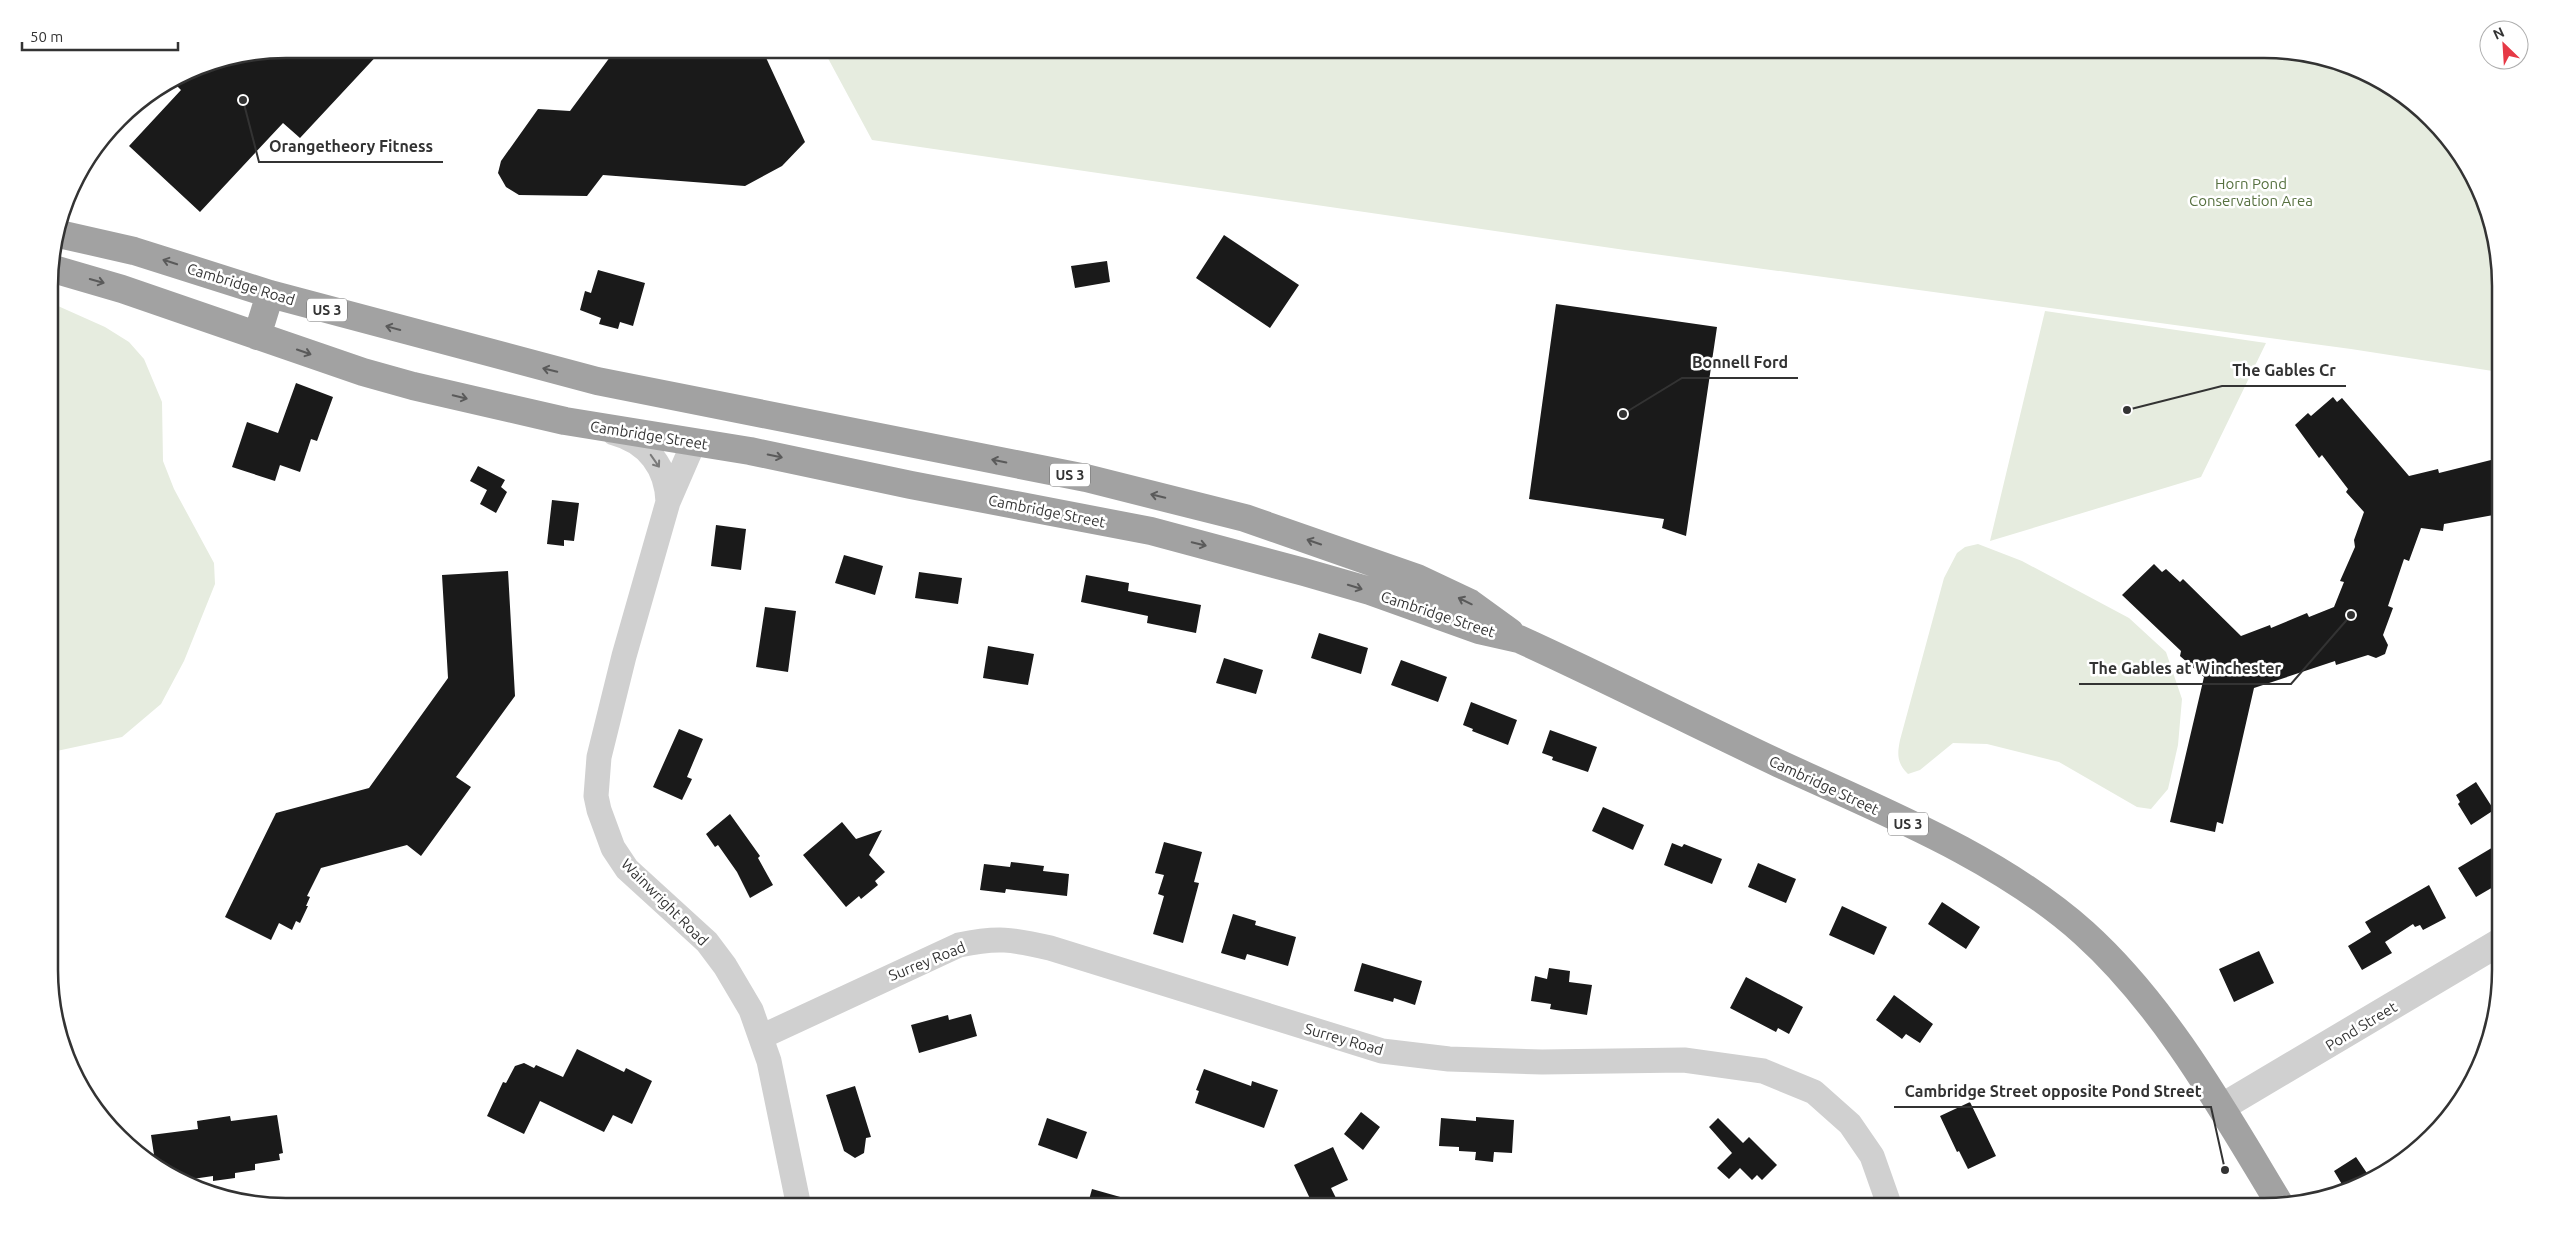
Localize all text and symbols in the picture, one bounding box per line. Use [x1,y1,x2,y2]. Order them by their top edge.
scale bar [22,20,179,52]
north arrow [2479,20,2529,70]
text: N [2490,24,2507,43]
text: 50 m [30,28,63,45]
callout: Orangetheory Fitness [259,131,443,162]
text: Orangetheory Fitness [269,137,433,155]
park label: Horn Pond Conservation Area [2189,175,2313,209]
one-way arrow [162,257,178,267]
street label: Cambridge Road [185,260,297,308]
one-way arrow [88,277,104,287]
road number: US 3 [307,298,347,322]
one-way arrow [385,322,401,332]
callout: Bonnell Ford [1682,347,1798,378]
one-way arrow [295,348,311,357]
text: Bonnell Ford [1692,353,1788,371]
callout: The Gables Cr [2222,355,2346,386]
text: The Gables Cr [2232,361,2336,379]
one-way arrow [542,364,558,374]
one-way arrow [451,393,467,402]
street label: Cambridge Street [589,417,709,453]
one-way arrow [767,452,783,461]
one-way arrow [650,453,660,467]
one-way arrow [992,455,1008,465]
road number: US 3 [1050,464,1090,486]
street label: Cambridge Street [987,491,1107,531]
one-way arrow [1150,491,1166,501]
one-way arrow [1307,537,1322,546]
one-way arrow [1190,540,1206,549]
one-way arrow [1347,582,1363,592]
street label: Cambridge Street [1379,588,1497,640]
one-way arrow [1458,596,1473,605]
callout: The Gables at Winchester [2079,653,2291,684]
text: The Gables at Winchester [2089,659,2281,677]
street label: Cambridge Street [1766,752,1882,818]
road number: US 3 [1888,812,1928,836]
street label: Wainwright Road [618,855,712,949]
street label: Surrey Road [886,938,968,984]
street label: Pond Street [2322,998,2400,1054]
street label: Surrey Road [1303,1020,1385,1058]
callout: Cambridge Street opposite Pond Street [1894,1076,2211,1107]
text: Cambridge Street opposite Pond Street [1904,1082,2202,1100]

